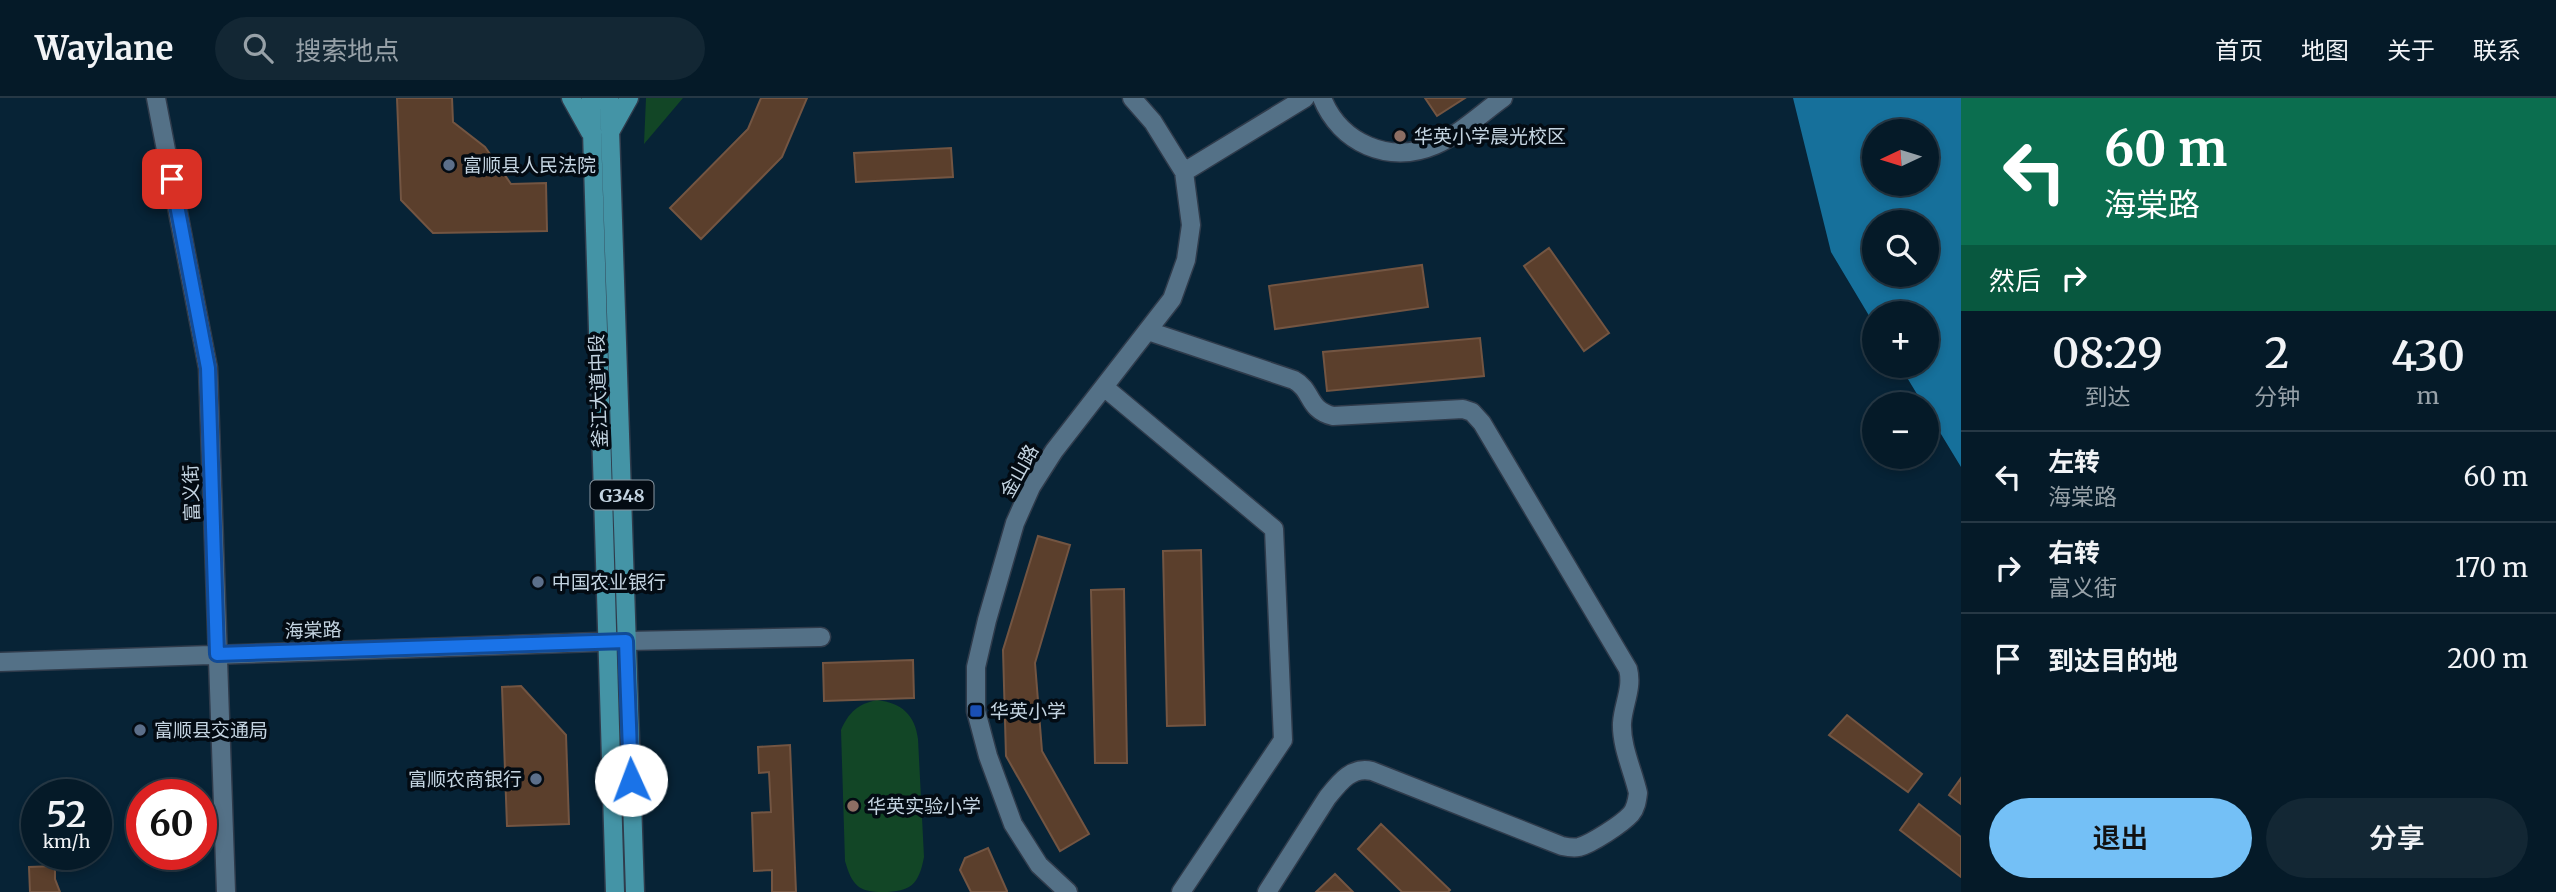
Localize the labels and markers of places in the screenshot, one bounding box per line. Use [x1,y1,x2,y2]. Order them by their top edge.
place label: 华英小学晨光校区 [1414,124,1566,148]
marker: 华英小学晨光校区 [1392,128,1408,144]
pin [142,149,202,209]
place label: 富顺县人民法院 [463,153,596,177]
marker: 富顺县人民法院 [441,157,457,173]
place label: 中国农业银行 [552,570,666,594]
marker: 中国农业银行 [530,574,546,590]
place label: 华英小学 [990,699,1066,723]
marker: 华英小学 [968,703,984,719]
place label: 富顺县交通局 [154,718,268,742]
marker: 富顺县交通局 [132,722,148,738]
place label: 富顺农商银行 [408,767,522,791]
marker: 富顺农商银行 [528,771,544,787]
place label: 华英实验小学 [867,794,981,818]
marker: 华英实验小学 [845,798,861,814]

